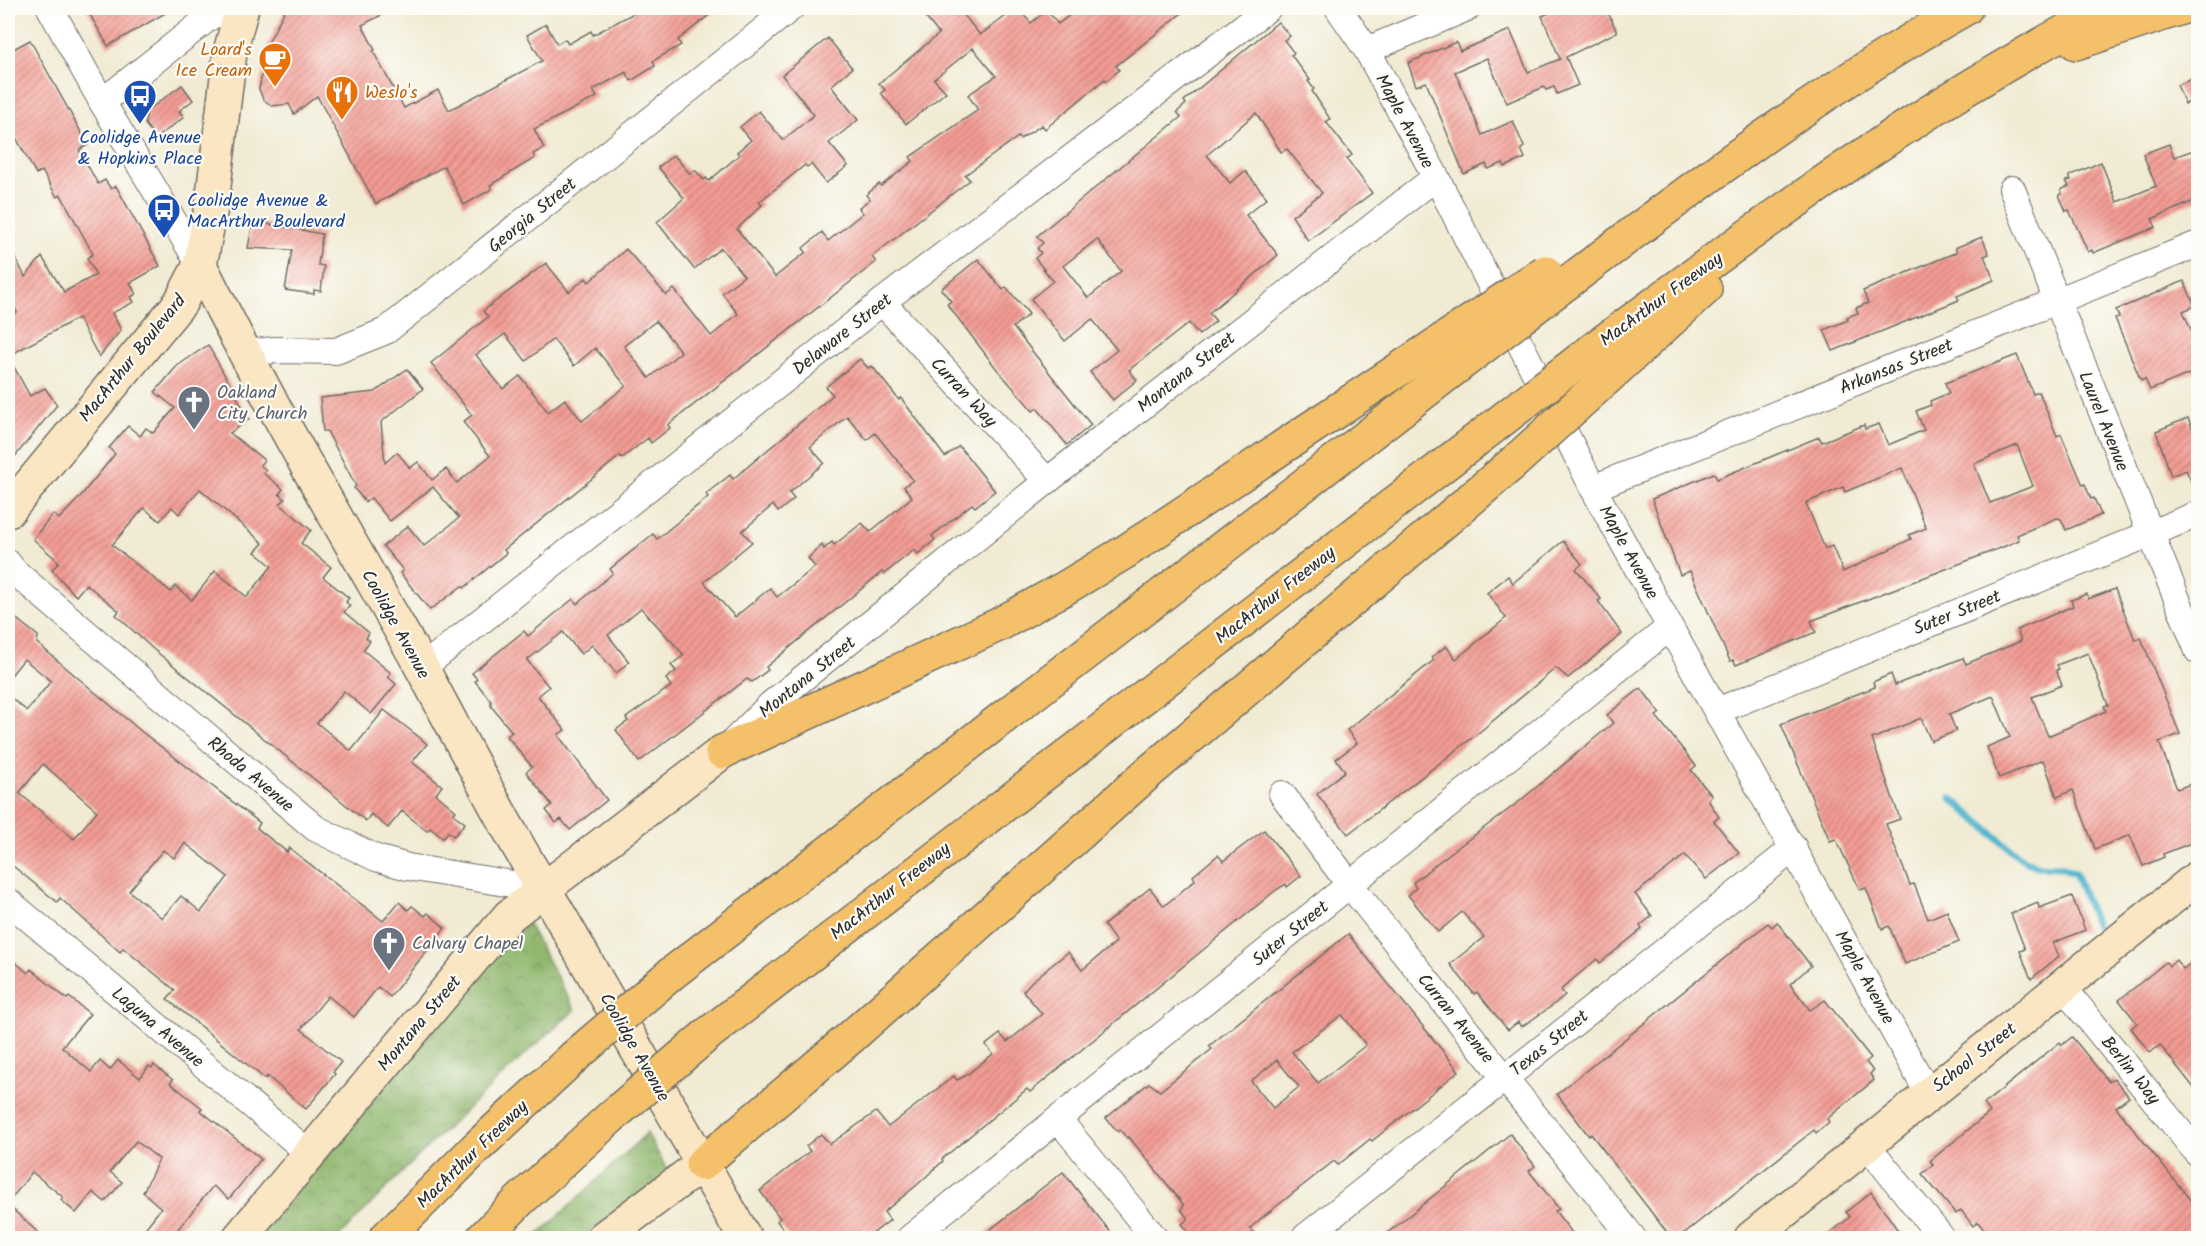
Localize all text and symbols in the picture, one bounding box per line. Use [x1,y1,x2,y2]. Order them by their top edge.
place label: Loard's Ice Cream [175,36,252,86]
cafe icon: Loard's Ice Cream [257,41,293,88]
street label: Maple Avenue [1366,69,1441,174]
restaurant icon: Weslo's [324,74,360,121]
bus stop icon: Coolidge Avenue & Hopkins Place [122,78,158,125]
place label: Weslo's [365,79,418,108]
place label: Coolidge Avenue & Hopkins Place [78,124,202,174]
street label: Georgia Street [482,170,585,261]
place label: Coolidge Avenue & MacArthur Boulevard [187,187,346,237]
bus stop icon: Coolidge Avenue & MacArthur Boulevard [146,192,182,239]
street label: MacArthur Freeway [1594,245,1730,355]
street label: Delaware Street [787,286,900,384]
street label: MacArthur Boulevard [72,288,195,429]
street label: Montana Street [1131,325,1243,421]
street label: Arkansas Street [1835,331,1959,403]
street label: Curran Way [922,351,1004,435]
street label: Laurel Avenue [2069,367,2136,476]
place label: Oakland City Church [217,379,307,429]
church icon: Oakland City Church [176,384,212,431]
street label: Maple Avenue [1590,500,1666,605]
street label: MacArthur Freeway [1209,539,1343,653]
street label: Coolidge Avenue [353,565,437,685]
street label: Suter Street [1909,582,2007,644]
street label: Montana Street [753,629,864,727]
street label: Rhoda Avenue [200,730,300,820]
street label: MacArthur Freeway [824,835,958,949]
street label: Suter Street [1246,893,1337,974]
church icon: Calvary Chapel [371,925,407,972]
street label: Maple Avenue [1826,925,1902,1030]
place label: Calvary Chapel [412,930,524,959]
street label: Curran Avenue [1409,967,1501,1071]
street label: Montana Street [371,969,470,1079]
street label: Laguna Avenue [104,980,210,1076]
street label: Coolidge Avenue [591,988,677,1108]
street label: Texas Street [1504,1003,1597,1085]
street label: School Street [1926,1015,2024,1101]
street label: Berlin Way [2093,1030,2167,1112]
street label: MacArthur Freeway [410,1093,536,1216]

